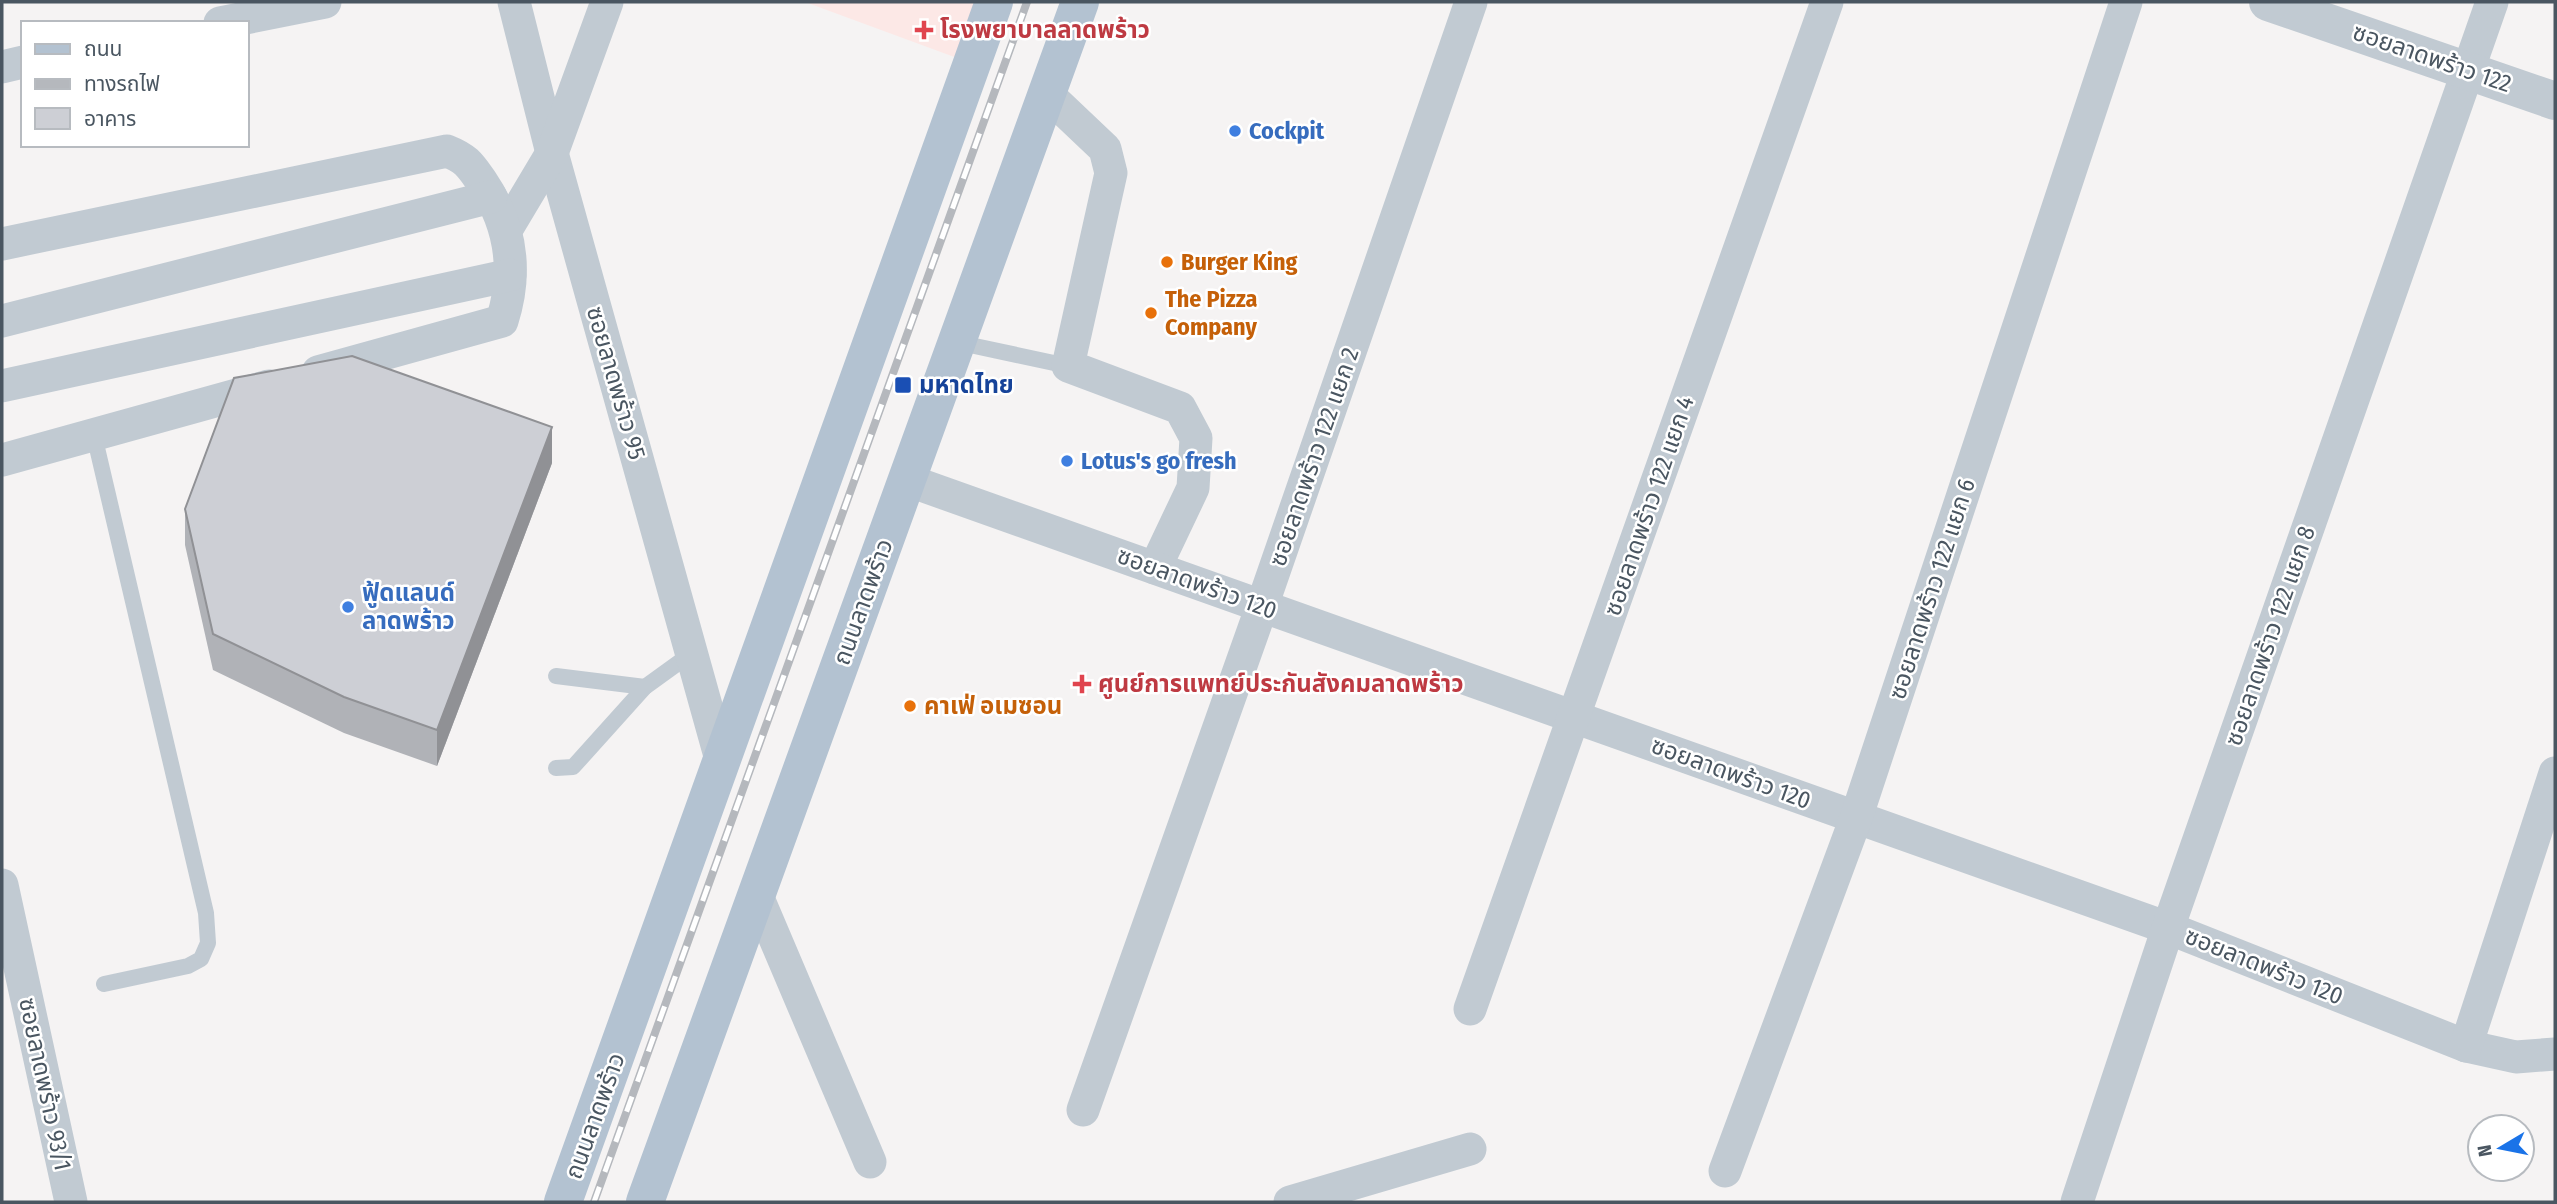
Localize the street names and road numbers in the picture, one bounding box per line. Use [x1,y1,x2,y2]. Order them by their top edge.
street label: ซอยลาดพร้าว 122 [2349,18,2515,98]
street label: ซอยลาดพร้าว 95 [581,303,651,463]
street label: ซอยลาดพร้าว 122 แยก 2 [1263,344,1365,570]
street label: ซอยลาดพร้าว 122 แยก 4 [1598,393,1700,619]
street label: ซอยลาดพร้าว 122 แยก 6 [1883,475,1981,703]
street label: ซอยลาดพร้าว 122 แยก 8 [2219,522,2321,750]
street label: ถนนลาดพร้าว [827,535,899,669]
street label: ซอยลาดพร้าว 120 [1113,541,1281,625]
street label: ซอยลาดพร้าว 120 [1647,731,1815,815]
street label: ซอยลาดพร้าว 120 [2181,922,2347,1010]
street label: ซอยลาดพร้าว 93/1 [13,995,77,1173]
street label: ถนนลาดพร้าว [559,1049,631,1183]

